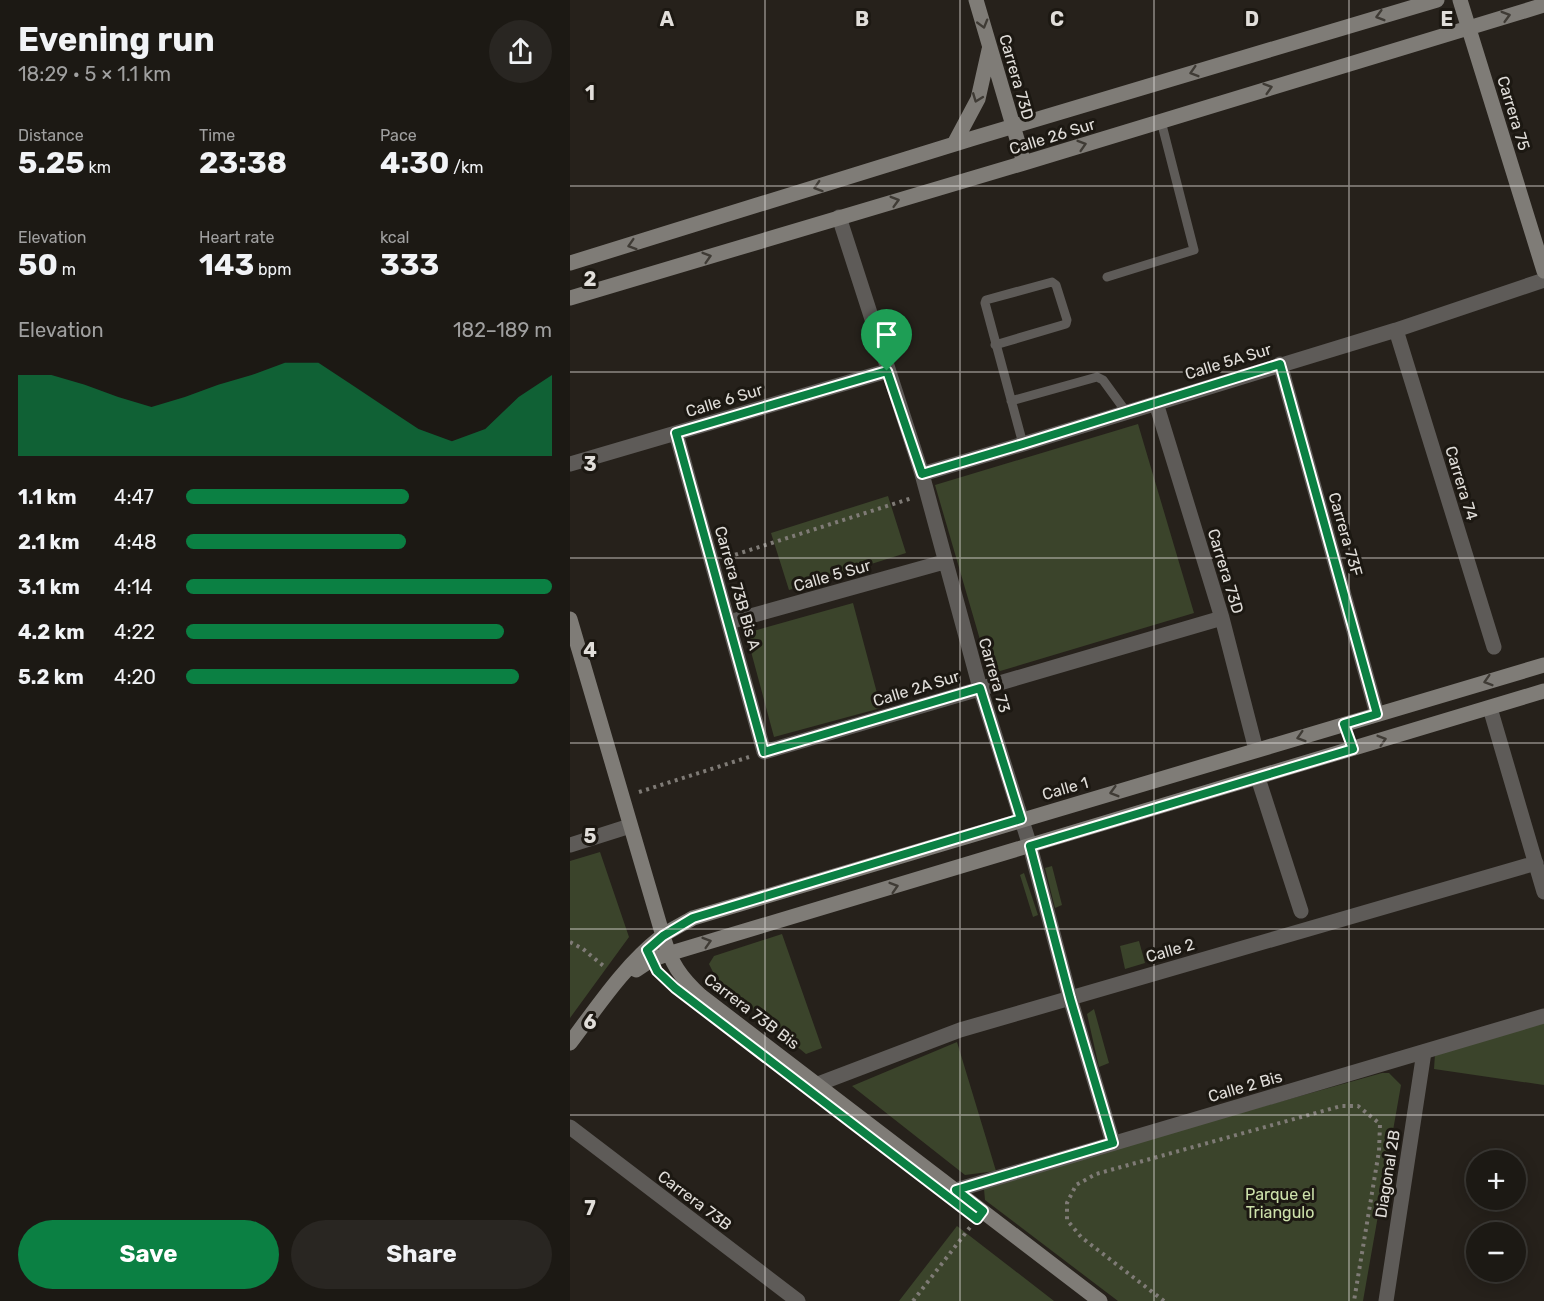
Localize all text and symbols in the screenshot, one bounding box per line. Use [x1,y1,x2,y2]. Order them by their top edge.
text: A [660,7,675,31]
text: B [855,7,869,31]
text: C [1050,7,1064,31]
text: D [1245,7,1259,31]
text: E [1441,7,1453,31]
one-way arrow [1376,9,1386,21]
one-way arrow [1500,11,1511,23]
one-way arrow [976,18,988,29]
text: Evening run [18,20,215,59]
button: share [489,20,552,83]
street label: Carrera 73D [995,32,1038,122]
text: 18:29 · 5 × 1.1 km [18,62,171,86]
one-way arrow [1189,65,1200,77]
street label: Carrera 75 [1493,74,1534,153]
text: 1 [585,81,595,105]
one-way arrow [1262,83,1273,95]
one-way arrow [972,92,985,102]
street label: Calle 26 Sur [1007,114,1097,159]
text: Distance [18,126,84,145]
text: Time [199,126,235,145]
text: Pace [380,126,417,145]
one-way arrow [1076,140,1087,152]
text: 5.25 [18,145,85,181]
text: 23:38 [199,145,287,181]
text: 4:30 [380,145,449,181]
text: km [85,158,111,177]
text: /km [449,158,484,177]
one-way arrow [813,180,824,192]
one-way arrow [889,196,900,208]
text: Elevation [18,228,87,247]
text: Heart rate [199,228,274,247]
text: kcal [380,228,409,247]
one-way arrow [627,238,638,250]
text: 50 [18,247,58,283]
text: 143 [199,247,254,283]
text: 333 [380,247,439,283]
one-way arrow [701,252,712,264]
text: m [58,260,76,279]
text: bpm [254,260,291,279]
text: 2 [584,267,597,291]
pin [861,309,912,371]
text: Elevation [18,318,104,342]
text: 182–189 m [453,318,552,342]
icon: arrive [870,318,903,351]
street label: Calle 5A Sur [1183,339,1274,384]
street label: Calle 6 Sur [683,380,765,421]
street label: Carrera 74 [1441,444,1482,523]
text: 3 [583,452,597,476]
text: 1.1 km [18,485,77,509]
text: 4:47 [114,485,154,509]
street label: Carrera 73F [1324,490,1367,578]
street label: Carrera 73B Bis A [711,524,764,653]
street label: Carrera 73D [1204,526,1247,616]
text: 2.1 km [18,530,80,554]
text: 4:48 [114,530,157,554]
street label: Calle 5 Sur [791,555,873,596]
text: 3.1 km [18,575,80,599]
text: 4:14 [114,575,153,599]
text: 4.2 km [18,620,84,644]
text: 4:22 [114,620,155,644]
street label: Carrera 73 [975,636,1014,715]
text: 4 [583,638,597,662]
text: 5.2 km [18,665,84,689]
text: 4:20 [114,665,156,689]
street label: Calle 2A Sur [871,666,962,711]
one-way arrow [1483,674,1494,686]
one-way arrow [1296,730,1307,742]
one-way arrow [1376,735,1387,747]
street label: Calle 1 [1040,773,1090,804]
one-way arrow [1109,785,1120,797]
text: 5 [584,824,597,848]
one-way arrow [888,882,899,894]
street label: Calle 2 [1144,935,1197,966]
one-way arrow [701,937,712,949]
street label: Carrera 73B Bis [700,969,803,1053]
text: 6 [583,1010,597,1034]
street label: Calle 2 Bis [1206,1067,1284,1106]
street label: Diagonal 2B [1371,1129,1404,1219]
map controls [1466,1150,1526,1282]
button: + [1466,1150,1526,1210]
street label: Carrera 73B [654,1166,735,1234]
park label: Parque el Triangulo [1245,1185,1315,1222]
text: 7 [584,1196,596,1220]
button: Save [18,1220,279,1289]
button: Share [291,1220,552,1289]
button: − [1466,1222,1526,1282]

